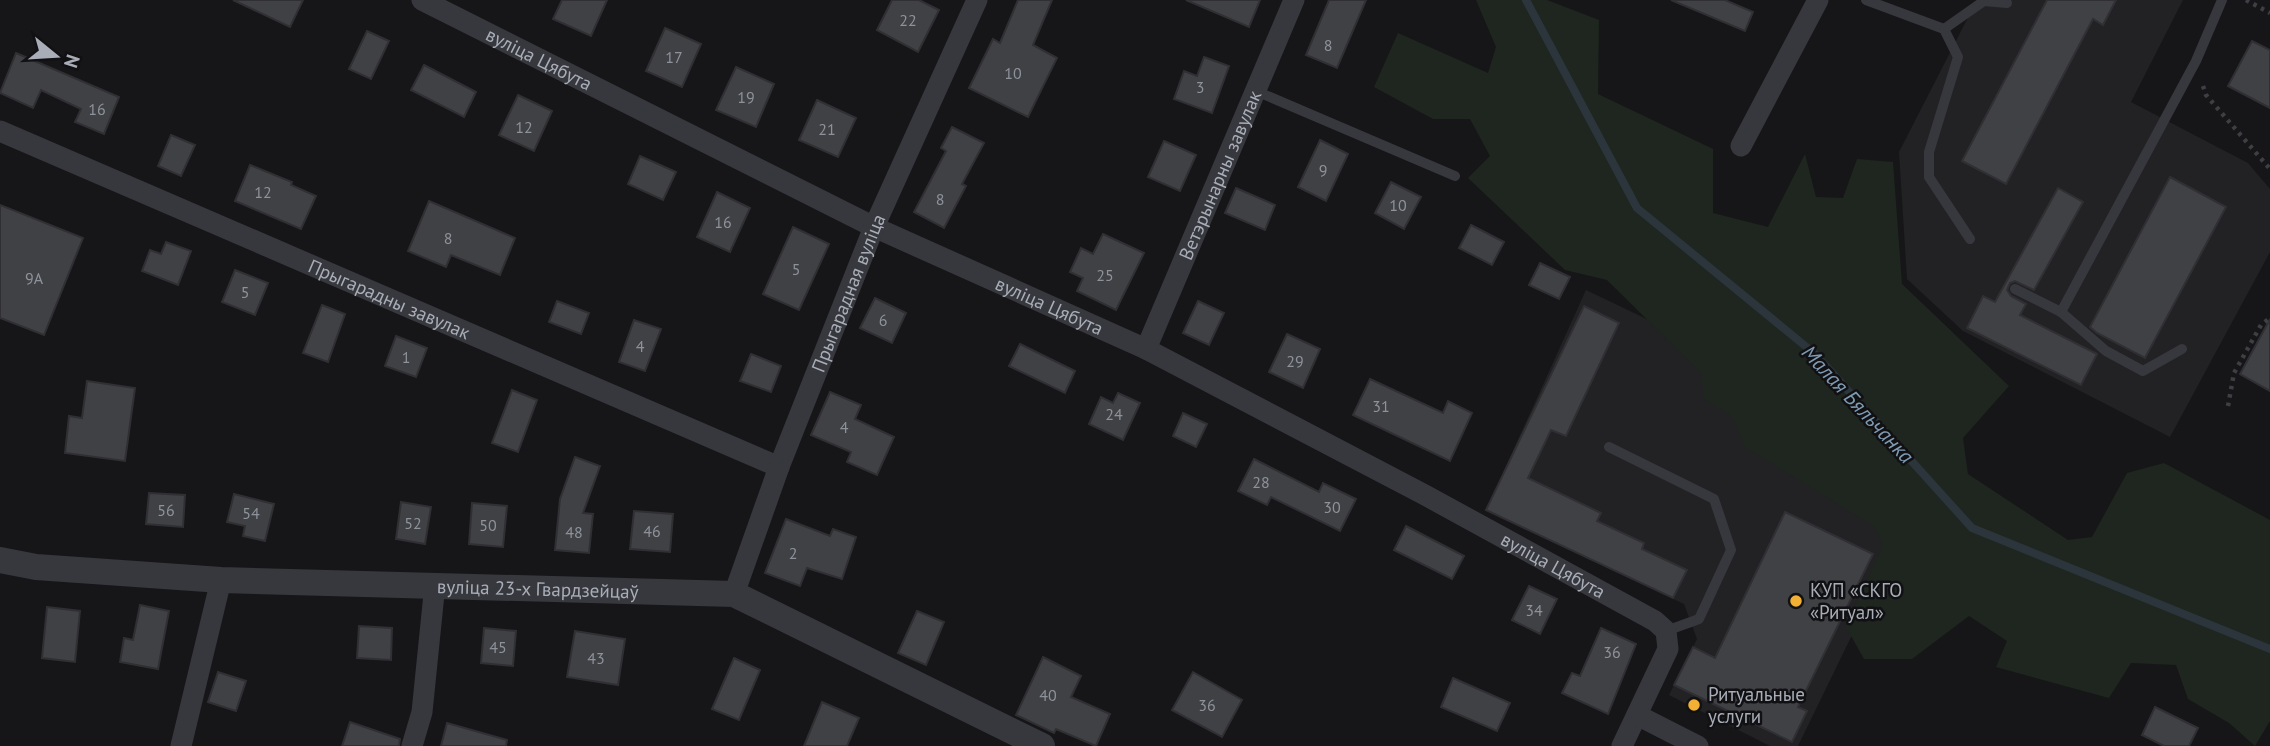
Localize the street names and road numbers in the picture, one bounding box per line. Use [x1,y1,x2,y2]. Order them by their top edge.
street label: вуліца Цябута [482,22,596,95]
street label: Ветэрынарны завулак [1173,87,1266,263]
street label: Прыгарадная вуліца [806,210,890,376]
street label: Прыгарадны завулак [305,254,474,344]
street label: вуліца Цябута [992,271,1107,340]
street label: вуліца Цябута [1497,527,1610,604]
street label: вуліца 23-х Гвардзейцаў [437,574,639,603]

